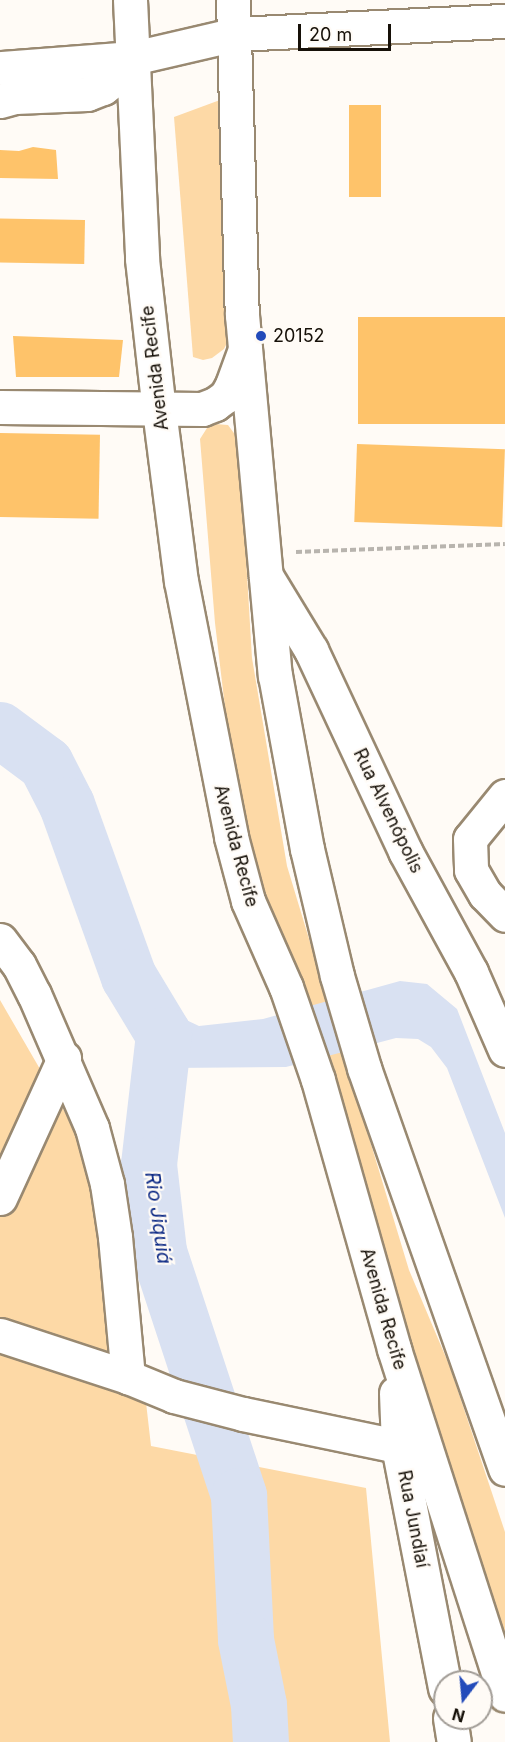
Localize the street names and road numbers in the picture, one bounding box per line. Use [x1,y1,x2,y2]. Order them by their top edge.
street label: Avenida Recife [137,304,173,432]
street label: Rua Alvenópolis [348,745,428,877]
street label: Avenida Recife [209,782,263,910]
street label: Avenida Recife [355,1246,411,1372]
street label: Rua Jundiaí [393,1468,433,1570]

